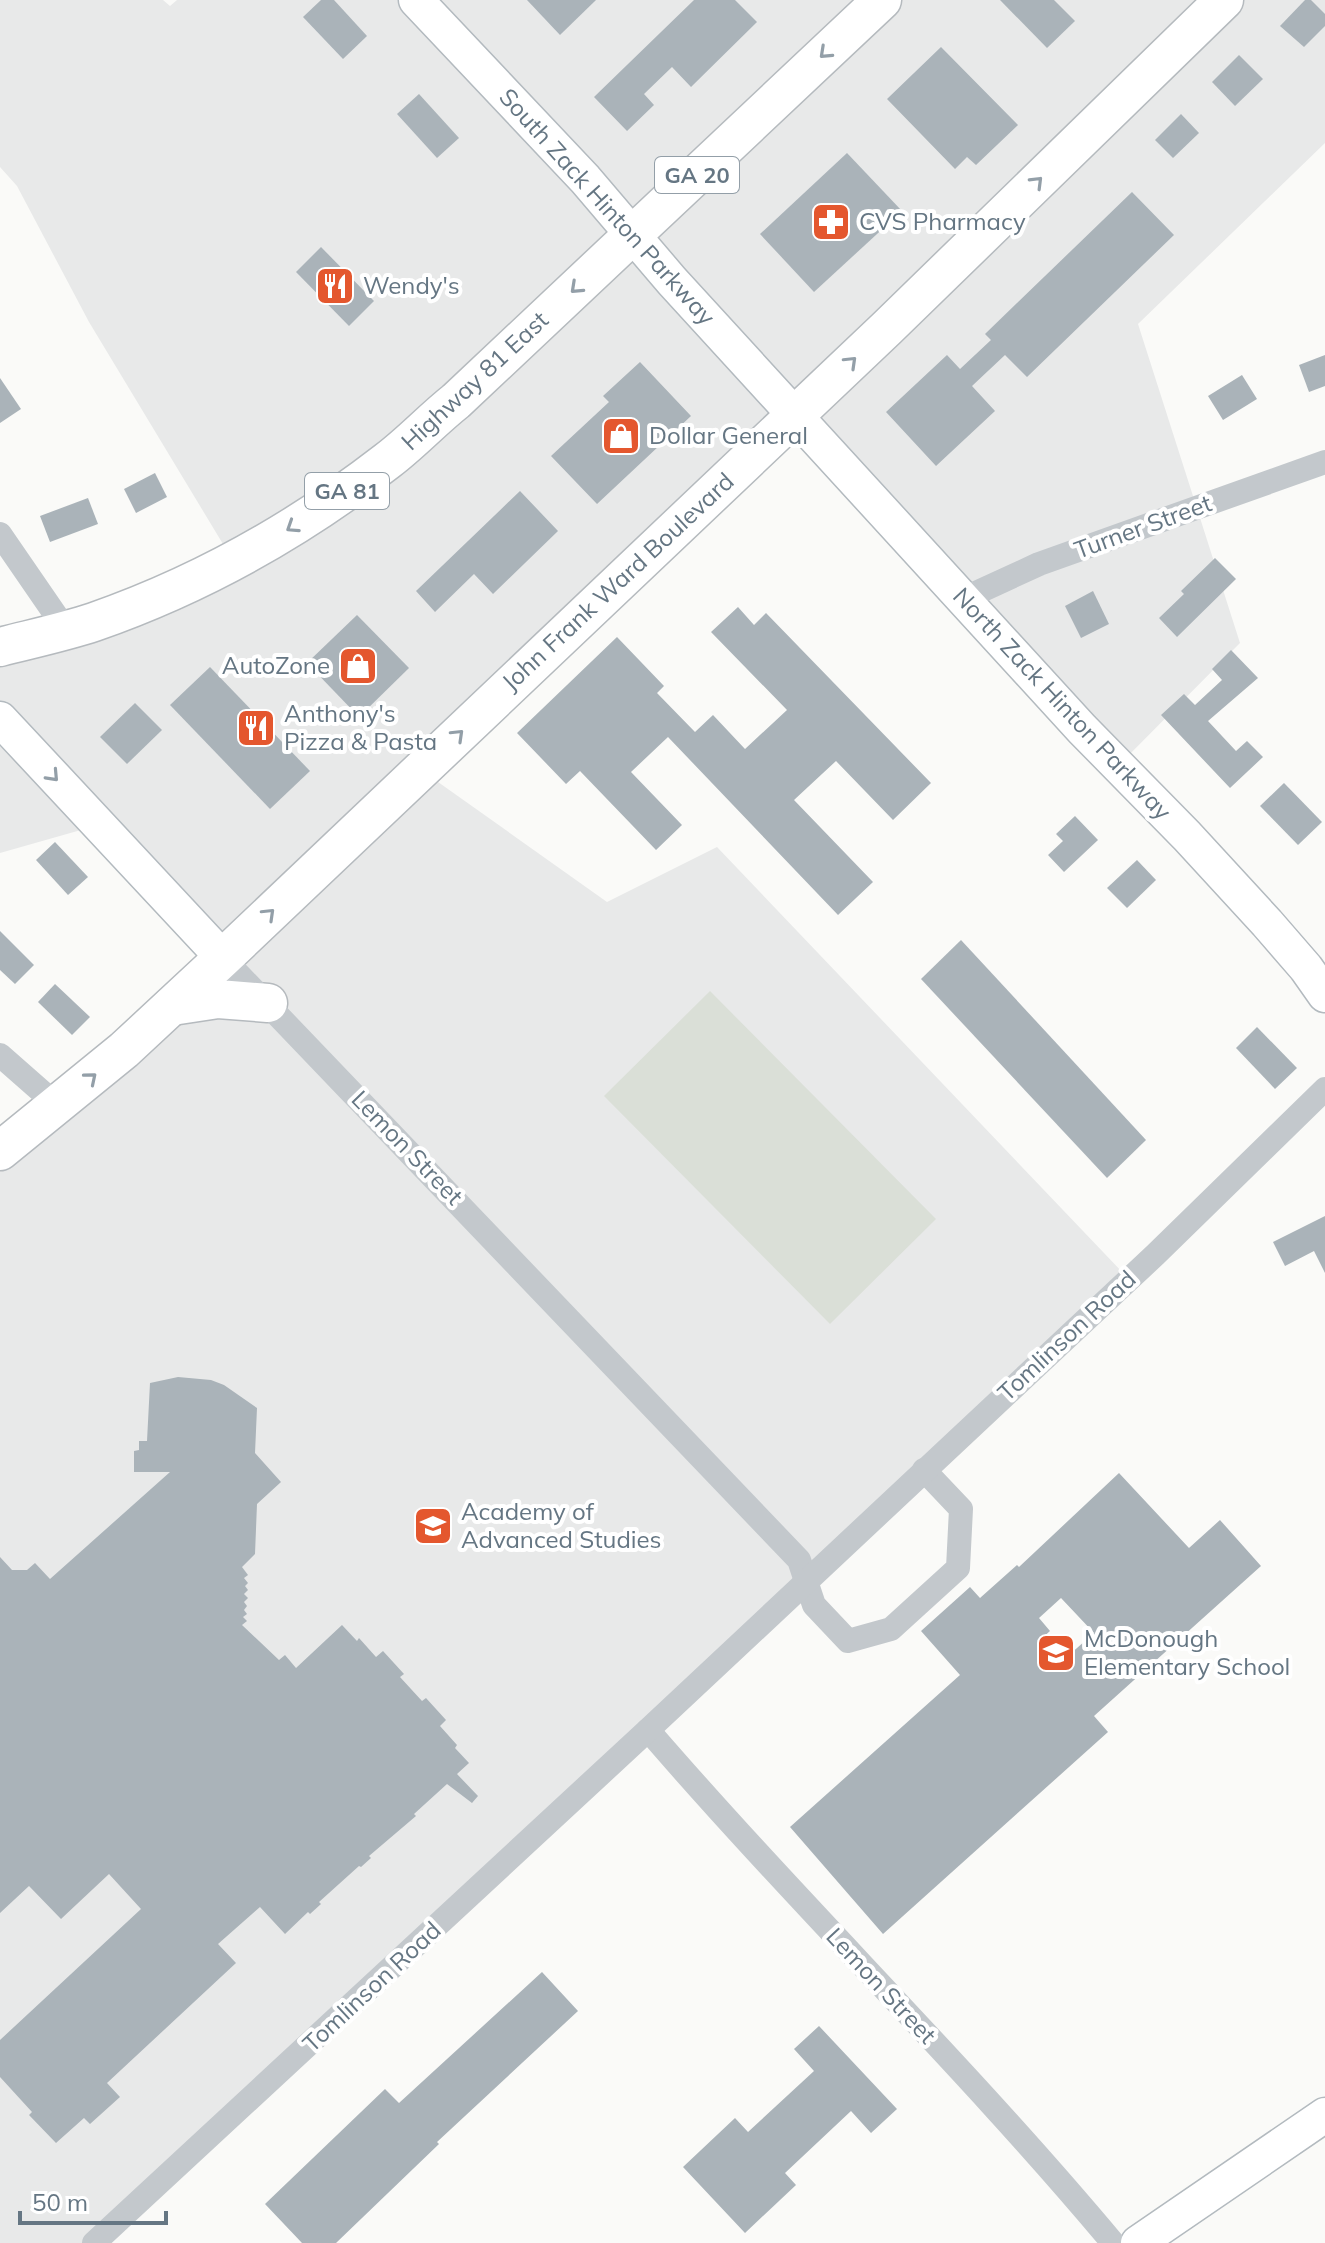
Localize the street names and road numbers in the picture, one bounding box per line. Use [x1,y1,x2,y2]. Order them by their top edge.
street label: South Zack Hinton Parkway [493,82,722,331]
road number: GA 20 [655,157,739,193]
street label: Highway 81 East [395,305,554,456]
street label: John Frank Ward Boulevard [495,466,740,697]
road number: GA 81 [305,473,389,509]
street label: Turner Street [1070,487,1215,565]
street label: North Zack Hinton Parkway [947,581,1179,826]
street label: Lemon Street [346,1084,470,1211]
street label: Tomlinson Road [991,1264,1142,1407]
street label: Tomlinson Road [296,1915,447,2058]
street label: Lemon Street [820,1921,943,2049]

